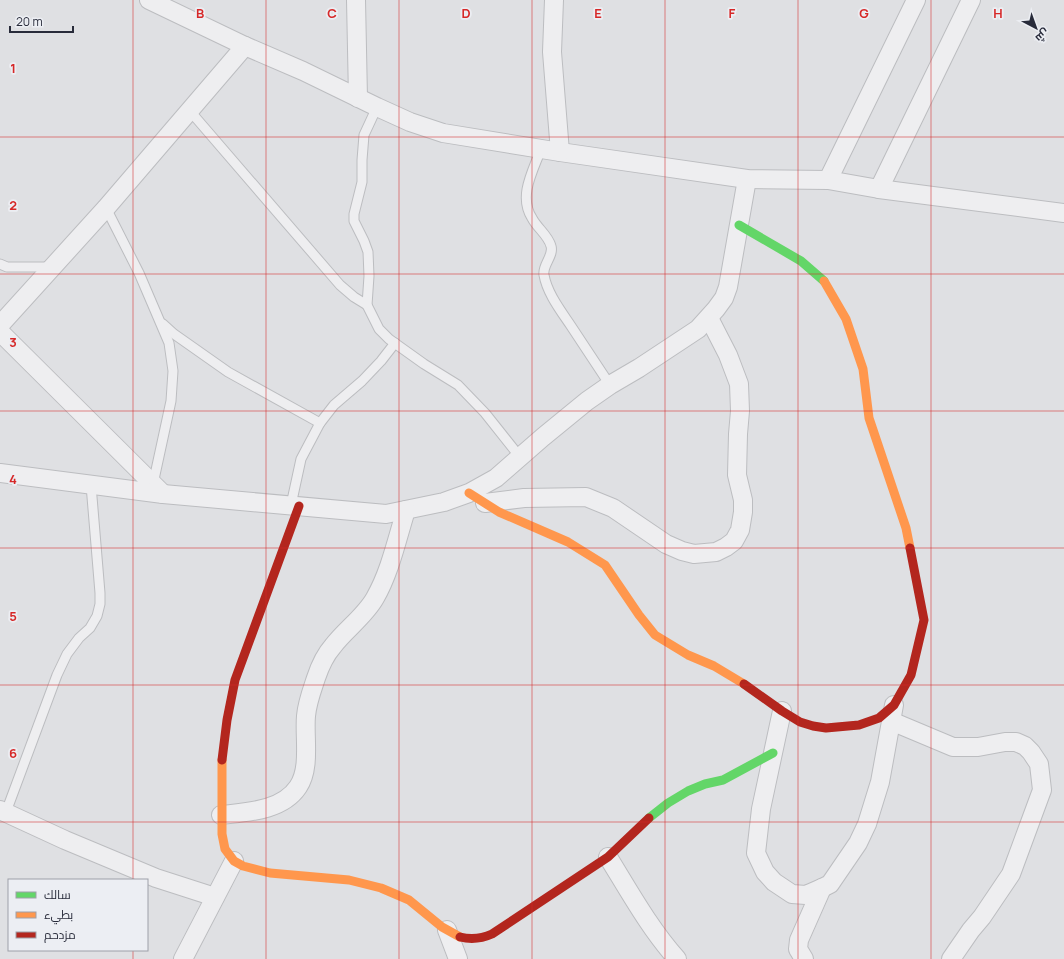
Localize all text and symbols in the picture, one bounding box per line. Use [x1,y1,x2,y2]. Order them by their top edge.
text: B [196,4,204,22]
text: C [327,4,337,22]
text: D [461,4,471,22]
text: E [594,4,602,22]
text: F [729,4,736,22]
text: G [859,4,869,22]
text: H [993,4,1003,22]
scale bar [10,8,73,34]
north arrow [1016,8,1056,48]
text: 20 m [16,13,43,30]
text: ش [1033,26,1053,46]
text: 1 [10,59,16,77]
text: 2 [9,196,17,214]
text: 3 [9,333,17,351]
text: 4 [9,470,17,488]
text: 5 [9,607,17,625]
text: 6 [9,744,17,762]
legend [8,879,148,951]
text: سالك [44,886,71,903]
text: بطيء [44,906,73,925]
text: مزدحم [44,926,76,943]

